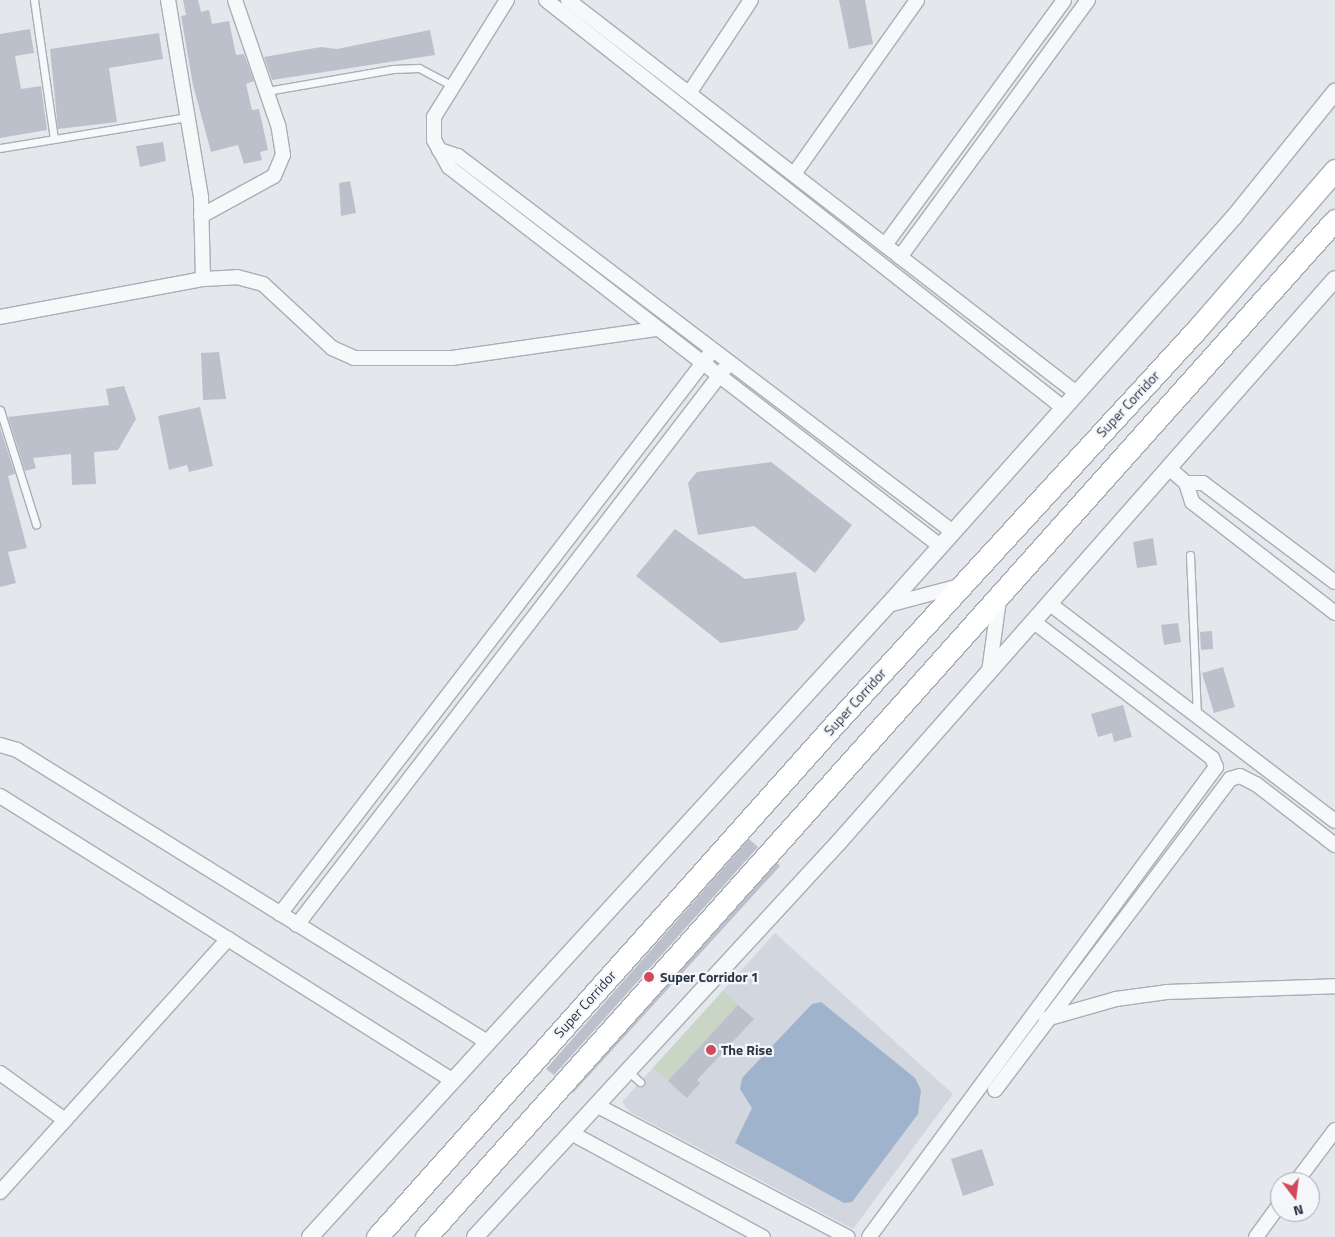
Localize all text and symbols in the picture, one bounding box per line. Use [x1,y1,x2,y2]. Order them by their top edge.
street label: Super Corridor [1093,367,1163,441]
street label: Super Corridor [820,665,890,739]
street label: Super Corridor [550,967,620,1041]
place label: Super Corridor 1 [660,969,759,985]
marker: Super Corridor 1 [642,970,656,984]
place label: The Rise [721,1042,772,1058]
marker: The Rise [705,1044,717,1056]
north arrow [1270,1172,1320,1222]
text: N [1291,1200,1306,1222]

